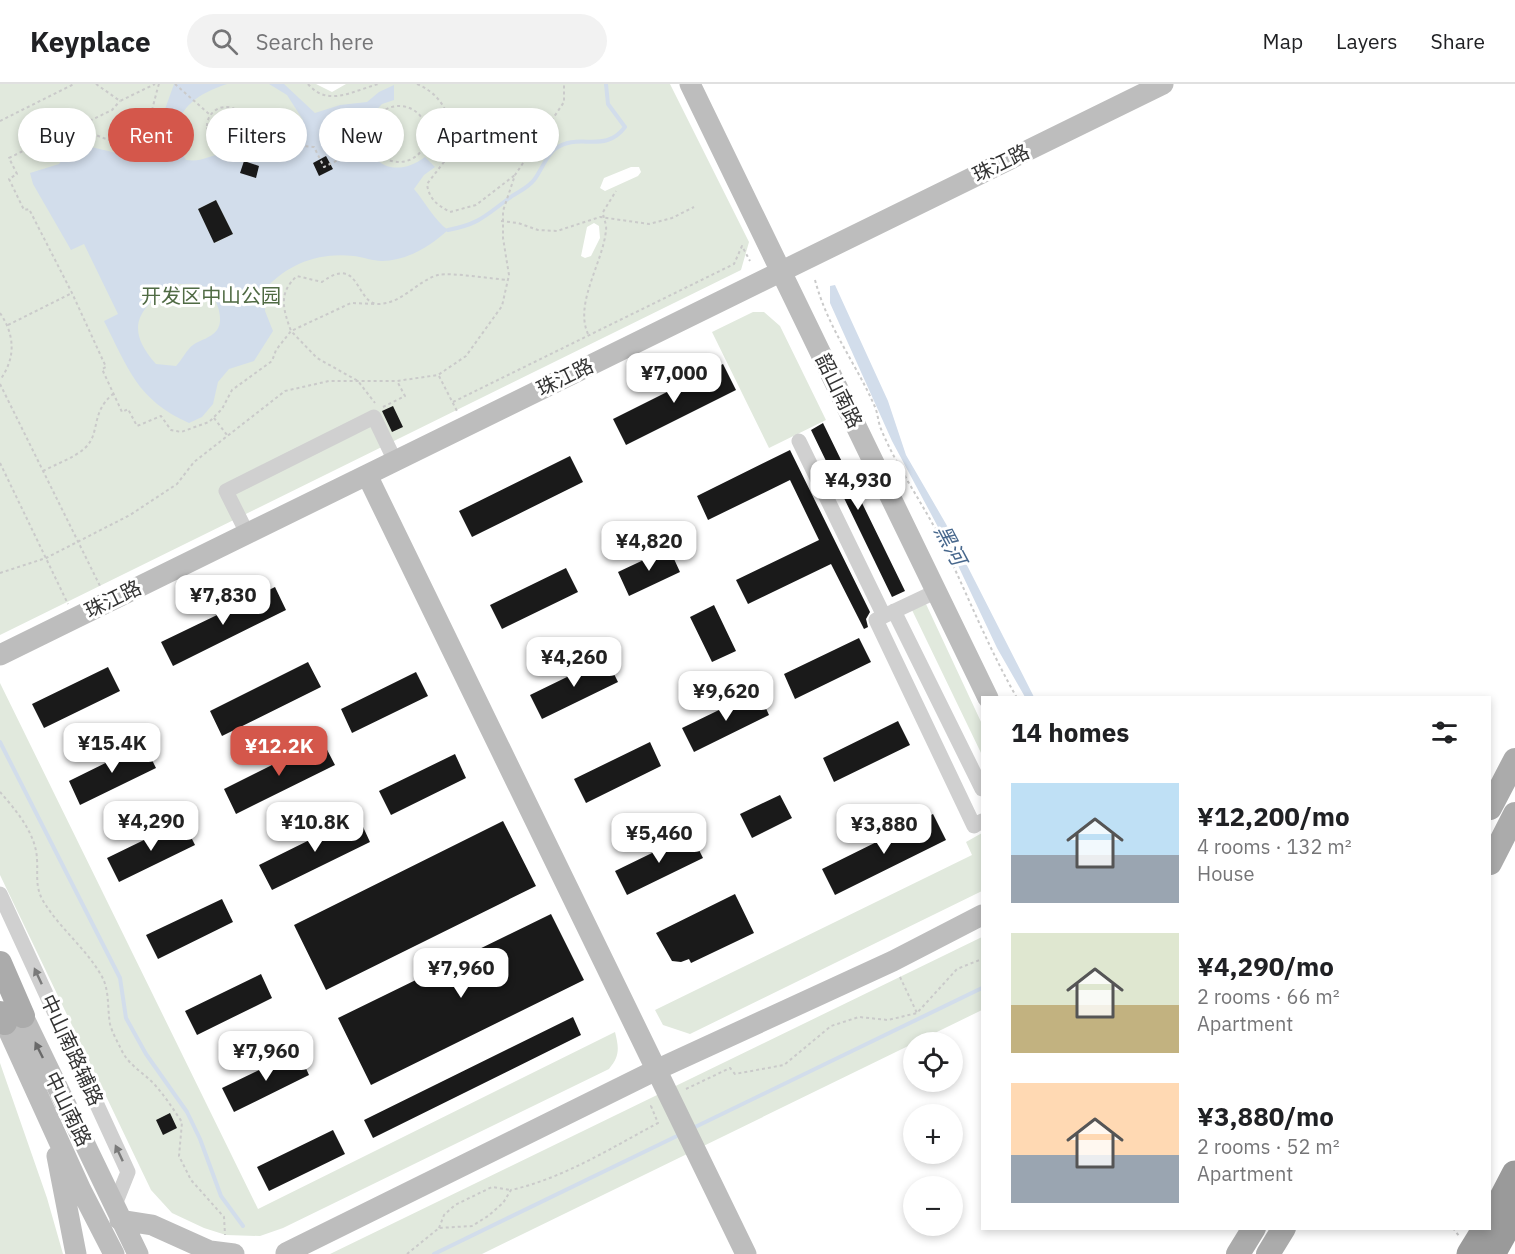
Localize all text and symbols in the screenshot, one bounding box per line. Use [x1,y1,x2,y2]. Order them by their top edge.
search box [187,14,607,68]
text: Keyplace [30,23,151,60]
icon: search [208,25,241,58]
text: Search here [256,27,374,56]
text: Map [1263,27,1303,55]
text: Layers [1336,27,1398,55]
text: Share [1431,27,1485,55]
chip: Buy [18,108,96,162]
chip: Rent [108,108,194,162]
chip: Filters [206,108,307,162]
chip: New [319,108,404,162]
chip: Apartment [416,108,559,162]
street label: 珠江路 [968,137,1034,188]
park label: 开发区中山公园 [141,282,281,309]
street label: 韶山南路 [810,349,869,433]
street label: 珠江路 [532,351,598,402]
pin: ¥7,000 [625,353,723,404]
text: ¥7,000 [640,359,708,386]
pin: ¥4,930 [809,460,907,511]
text: ¥4,930 [824,466,892,493]
water label: 黑河 [929,519,975,573]
pin: ¥4,820 [600,521,698,572]
text: ¥4,820 [615,527,683,554]
street label: 珠江路 [80,573,146,624]
pin: ¥7,830 [174,575,272,626]
text: ¥7,830 [189,581,257,608]
pin: ¥4,260 [525,637,623,688]
text: ¥4,260 [540,643,608,670]
pin: ¥9,620 [677,671,775,722]
text: ¥9,620 [692,677,760,704]
text: 14 homes [1011,715,1129,749]
icon: filters [1428,716,1461,749]
pin: ¥15.4K [63,723,161,774]
pin: ¥12.2K [230,726,328,777]
text: ¥15.4K [77,729,147,756]
text: ¥12.2K [244,732,314,759]
text: ¥12,200/mo [1197,799,1350,833]
pin: ¥4,290 [102,801,200,852]
pin: ¥10.8K [266,802,364,853]
pin: ¥3,880 [835,804,933,855]
text: ¥4,290 [117,807,185,834]
icon: home [1059,807,1131,879]
text: ¥10.8K [280,808,350,835]
text: ¥3,880 [850,810,918,837]
pin: ¥5,460 [610,813,708,864]
text: ¥5,460 [625,819,693,846]
text: 4 rooms · 132 m² [1197,833,1352,860]
text: House [1197,860,1254,887]
pin: ¥7,960 [412,948,510,999]
text: ¥4,290/mo [1197,949,1334,983]
text: ¥7,960 [427,954,495,981]
icon: home [1059,957,1131,1029]
one-way arrow [33,967,42,984]
text: 2 rooms · 66 m² [1197,983,1340,1010]
street label: 中山南路辅路 [36,991,108,1109]
text: Apartment [1197,1010,1293,1037]
pin: ¥7,960 [217,1031,315,1082]
map controls [903,1032,963,1236]
button: locate [903,1032,963,1092]
text: ¥7,960 [232,1037,300,1064]
one-way arrow [35,1042,44,1059]
street label: 中山南路 [40,1068,96,1150]
text: ¥3,880/mo [1197,1099,1334,1133]
button: + [903,1104,963,1164]
icon: home [1059,1107,1131,1179]
text: 2 rooms · 52 m² [1197,1133,1340,1160]
one-way arrow [114,1144,124,1162]
text: Apartment [1197,1160,1293,1187]
button: − [903,1176,963,1236]

